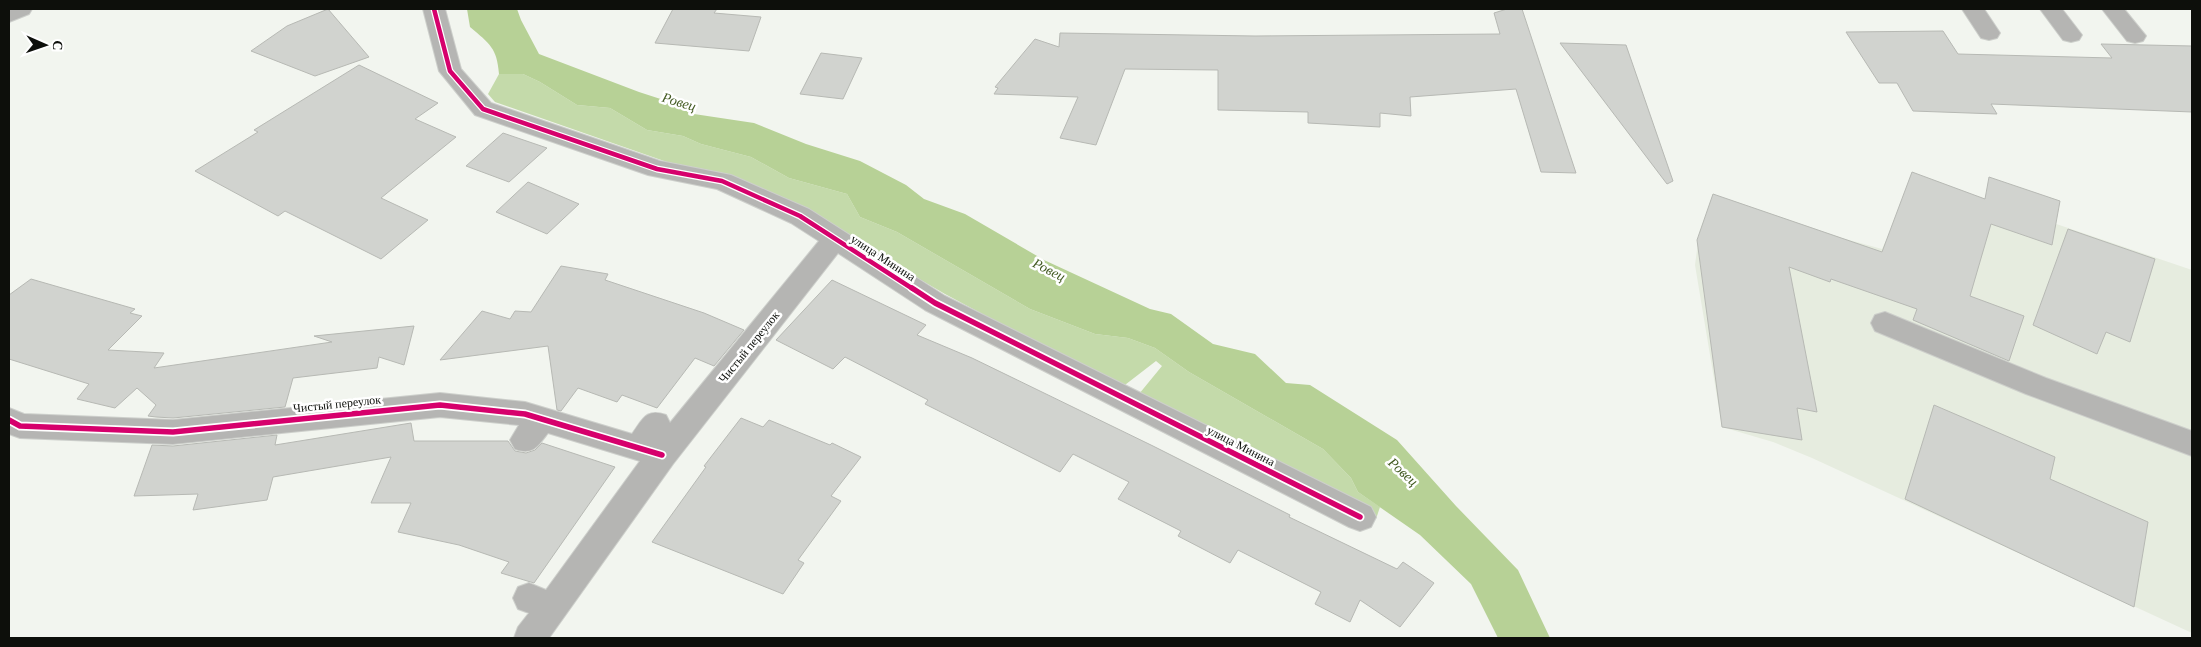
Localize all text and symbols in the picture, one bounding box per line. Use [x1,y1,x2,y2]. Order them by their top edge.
north arrow [20,20,70,70]
text: С [50,40,65,51]
water label: Ровец [659,90,698,114]
street label: улица Минина [848,232,919,284]
water label: Ровец [1029,255,1068,284]
street label: Чистый переулок [716,308,782,386]
street label: Чистый переулок [292,392,382,416]
street label: улица Минина [1205,423,1278,469]
water label: Ровец [1384,454,1421,489]

